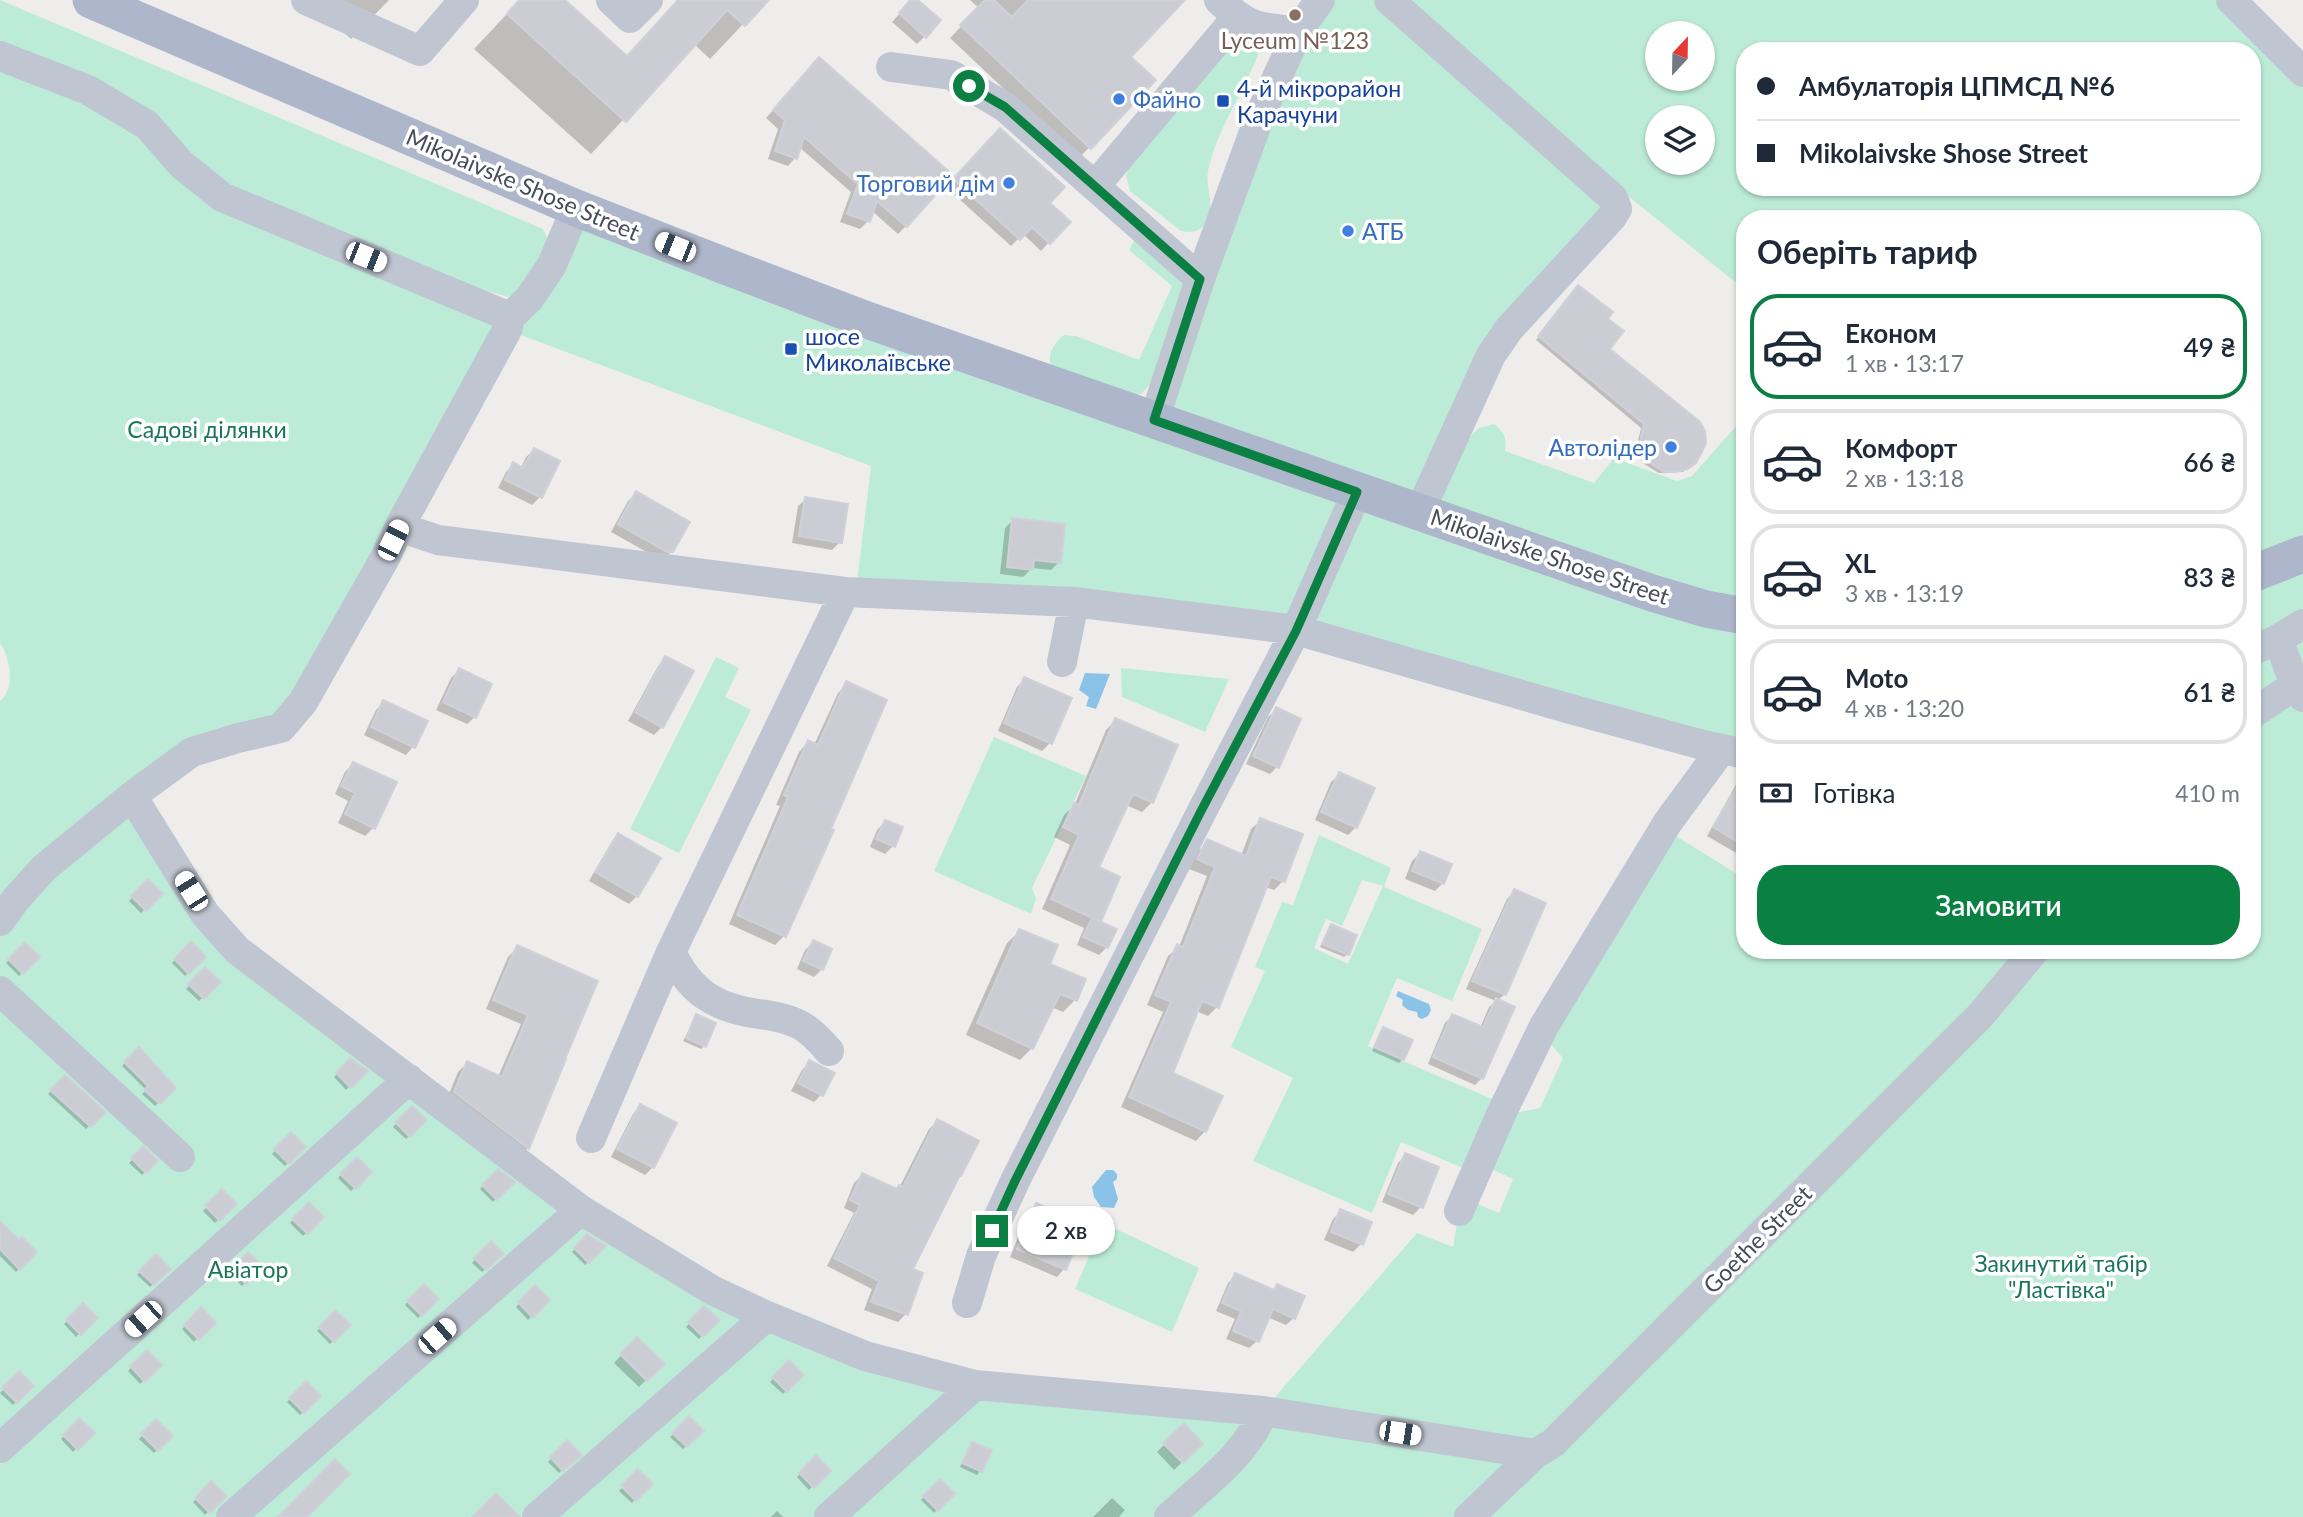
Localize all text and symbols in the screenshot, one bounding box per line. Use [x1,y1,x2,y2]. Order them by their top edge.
marker: Lyceum №123 [1287,7,1303,23]
north arrow [1645,21,1715,91]
map controls [1645,21,1715,175]
place label: Lyceum №123 [1221,26,1369,54]
route start [953,70,985,102]
text: Амбулаторія ЦПМСД №6 [1799,70,2115,102]
place label: 4-й мікрорайон Карачуни [1237,74,1401,128]
place label: Файно [1133,85,1201,113]
marker: Файно [1111,91,1127,107]
marker: 4-й мікрорайон Карачуни [1215,93,1231,109]
button: layers [1645,105,1715,175]
street label: Mikolaivske Shose Street [402,122,644,246]
text: Mikolaivske Shose Street [1799,137,2088,169]
place label: Торговий дім [857,169,995,197]
marker: Торговий дім [1001,175,1017,191]
place label: АТБ [1362,217,1404,245]
marker: АТБ [1340,223,1356,239]
car [652,229,699,265]
text: Оберіть тариф [1757,232,1978,271]
car [343,239,390,275]
icon: car [1761,315,1824,378]
text: Економ [1845,317,1937,349]
place label: шосе Миколаївське [805,322,951,376]
text: 49 ₴ [2184,331,2236,363]
marker: шосе Миколаївське [783,341,799,357]
text: 1 хв · 13:17 [1845,349,1964,377]
park label: Садові ділянки [127,415,287,443]
icon: car [1761,430,1824,493]
text: Комфорт [1845,432,1957,464]
place label: Автолідер [1548,433,1657,461]
marker: Автолідер [1663,439,1679,455]
text: 66 ₴ [2184,446,2236,478]
text: 2 хв · 13:18 [1845,464,1964,492]
street label: Mikolaivske Shose Street [1427,502,1674,610]
car [375,517,412,563]
icon: car [1761,545,1824,608]
text: XL [1845,547,1876,579]
text: 83 ₴ [2184,561,2236,593]
text: 3 хв · 13:19 [1845,579,1964,607]
icon: car [1761,660,1824,723]
text: Moto [1845,662,1908,694]
text: 61 ₴ [2184,676,2236,708]
text: 4 хв · 13:20 [1845,694,1964,722]
icon: cash [1757,774,1795,812]
text: Готівка [1813,777,1895,809]
text: 410 m [2175,779,2240,807]
button: Замовити [1757,865,2240,945]
car [171,868,212,914]
street label: Goethe Street [1697,1179,1817,1299]
callout: 2 хв [1016,1206,1114,1256]
route end [976,1215,1008,1247]
text: 2 хв [1045,1216,1087,1244]
park label: Закинутий табір "Ластівка" [1974,1249,2148,1303]
park label: Авіатор [208,1255,288,1283]
car [121,1297,166,1341]
car [415,1314,460,1358]
car [1378,1419,1423,1447]

